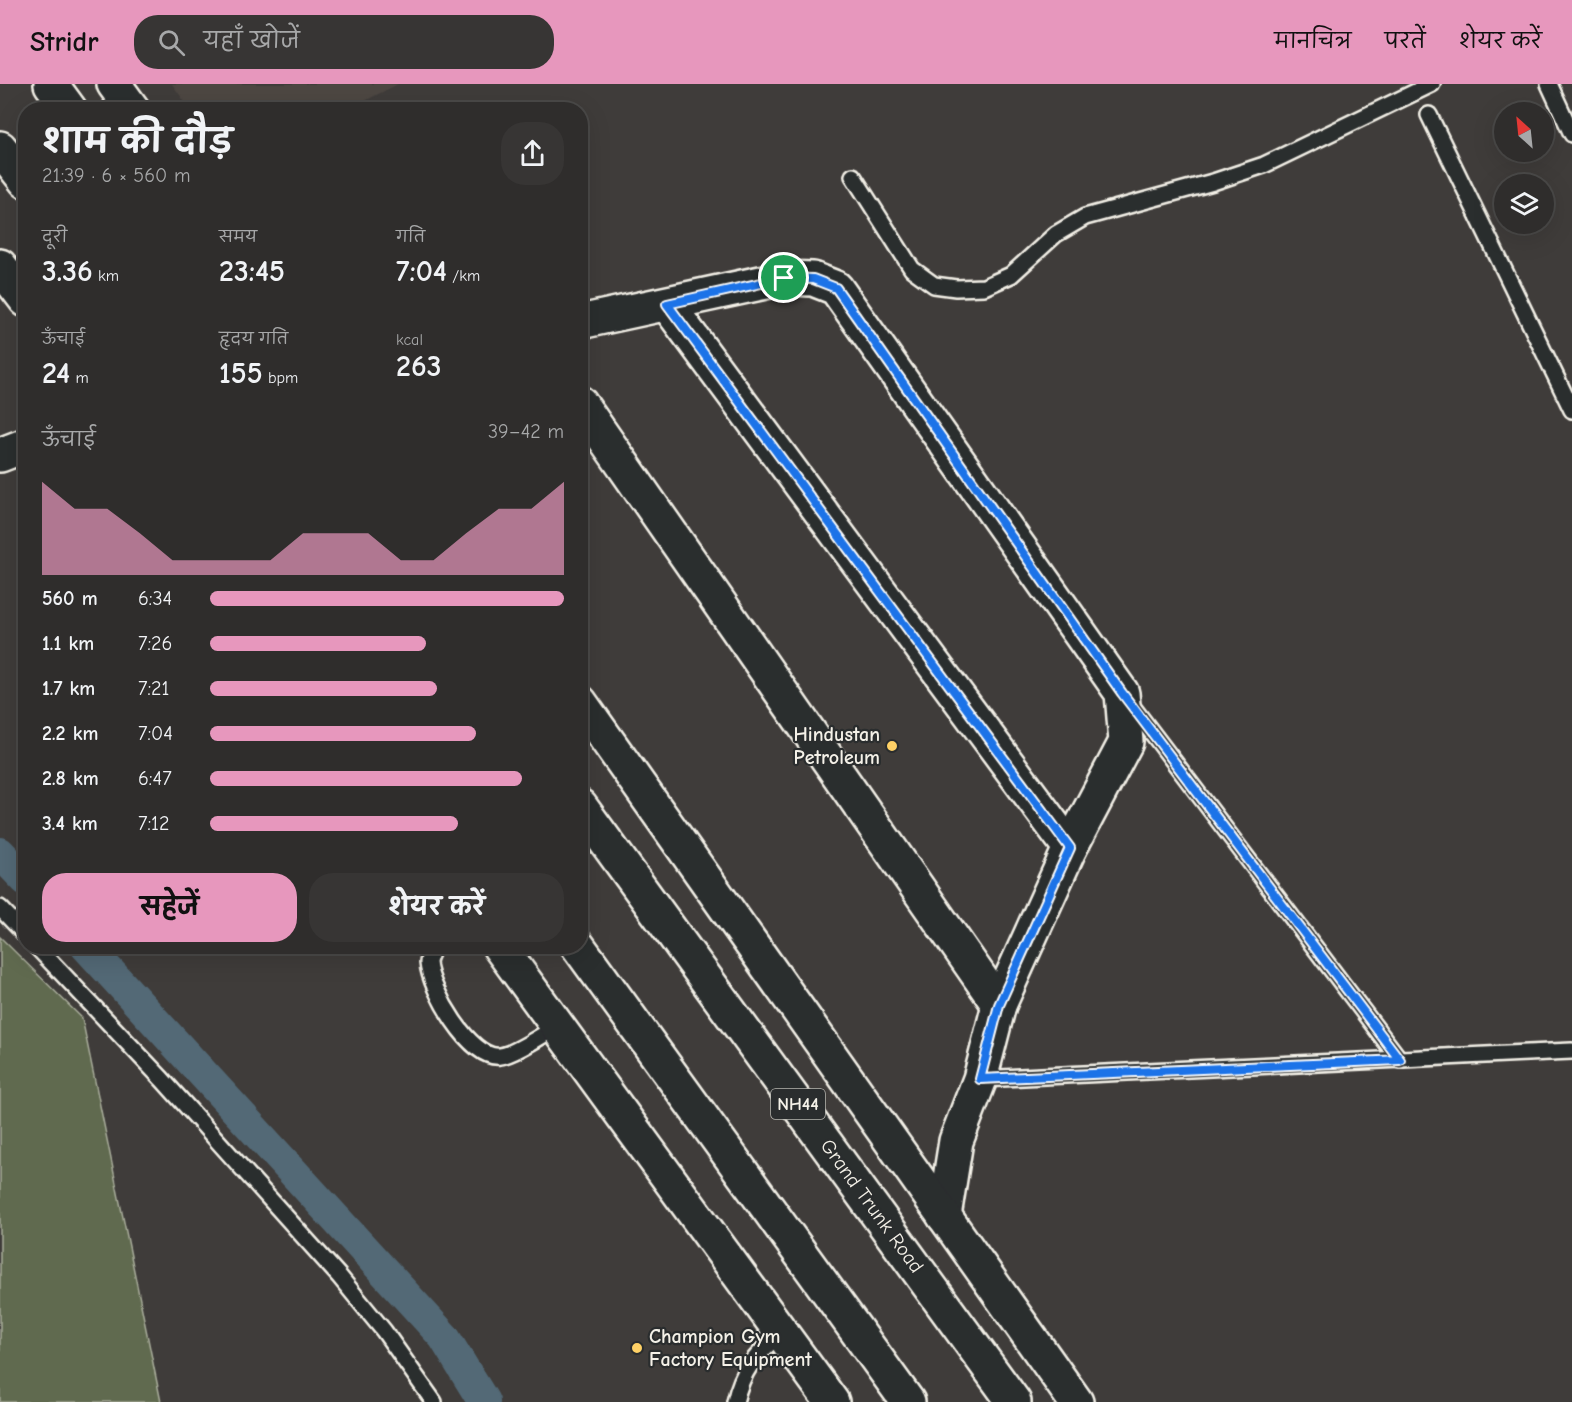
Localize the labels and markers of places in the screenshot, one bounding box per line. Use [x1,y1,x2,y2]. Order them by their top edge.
pin [758,252,809,303]
place label: Hindustan Petroleum [794,723,880,769]
marker: Hindustan Petroleum [885,739,899,753]
place label: Champion Gym Factory Equipment [649,1325,812,1371]
marker: Champion Gym Factory Equipment [630,1341,644,1355]

